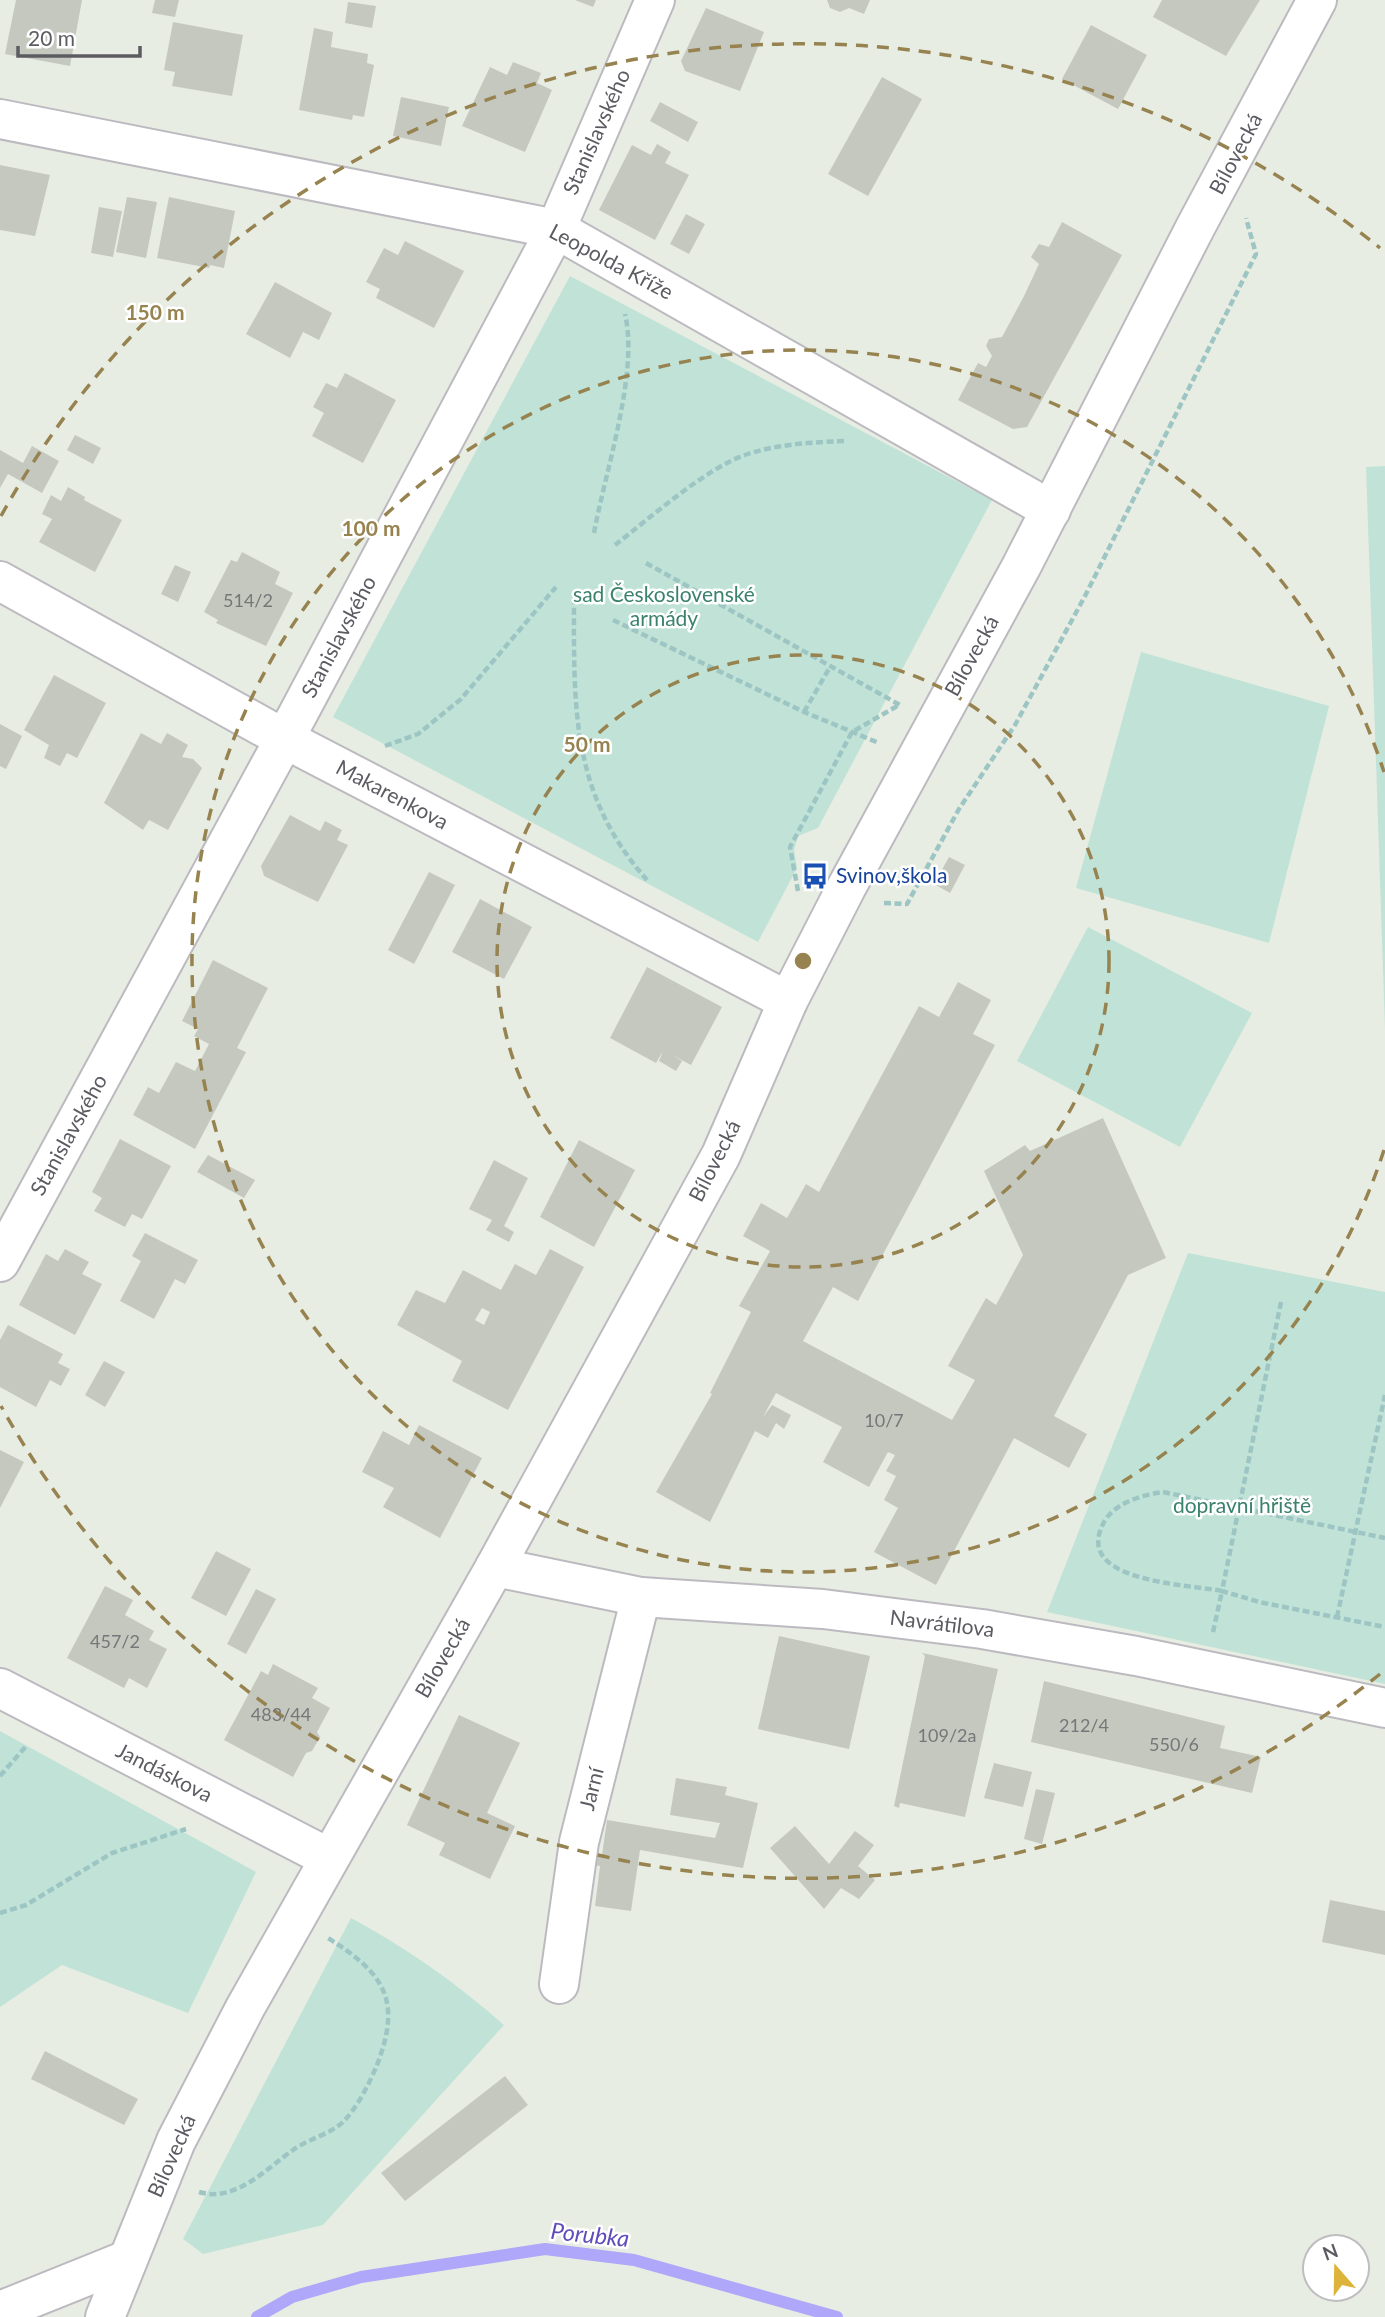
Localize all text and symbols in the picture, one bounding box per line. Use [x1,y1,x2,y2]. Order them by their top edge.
scale bar [18,14,140,58]
text: 20 m [28,25,75,50]
street label: Stanislavského [557,65,634,198]
street label: Bílovecká [1203,109,1266,198]
street label: Leopolda Kříže [546,218,678,304]
text: 150 m [125,299,185,324]
text: 100 m [341,515,401,540]
street label: Stanislavského [295,571,380,702]
park label: sad Československé armády [573,581,755,630]
house number: 514/2 [223,589,273,611]
street label: Bílovecká [938,611,1003,700]
text: 50 m [563,731,611,756]
street label: Makarenkova [332,754,453,834]
bus stop icon: Svinov,škola [800,861,830,891]
place label: Svinov,škola [836,862,947,887]
centre of rings [791,949,815,973]
street label: Stanislavského [24,1069,111,1199]
street label: Bílovecká [683,1115,745,1205]
house number: 10/7 [864,1409,904,1431]
park label: dopravní hřiště [1173,1492,1311,1517]
street label: Navrátilova [888,1604,996,1641]
street label: Bílovecká [409,1613,475,1702]
house number: 457/2 [90,1630,140,1652]
house number: 483/44 [251,1703,311,1725]
house number: 212/4 [1059,1714,1109,1736]
house number: 109/2a [918,1724,976,1746]
house number: 550/6 [1149,1733,1199,1755]
street label: Jandáskova [112,1737,217,1807]
street label: Jarní [573,1764,608,1813]
street label: Bílovecká [141,2110,200,2201]
water label: Porubka [550,2216,631,2252]
north arrow [1301,2233,1371,2303]
text: N [1319,2238,1341,2265]

